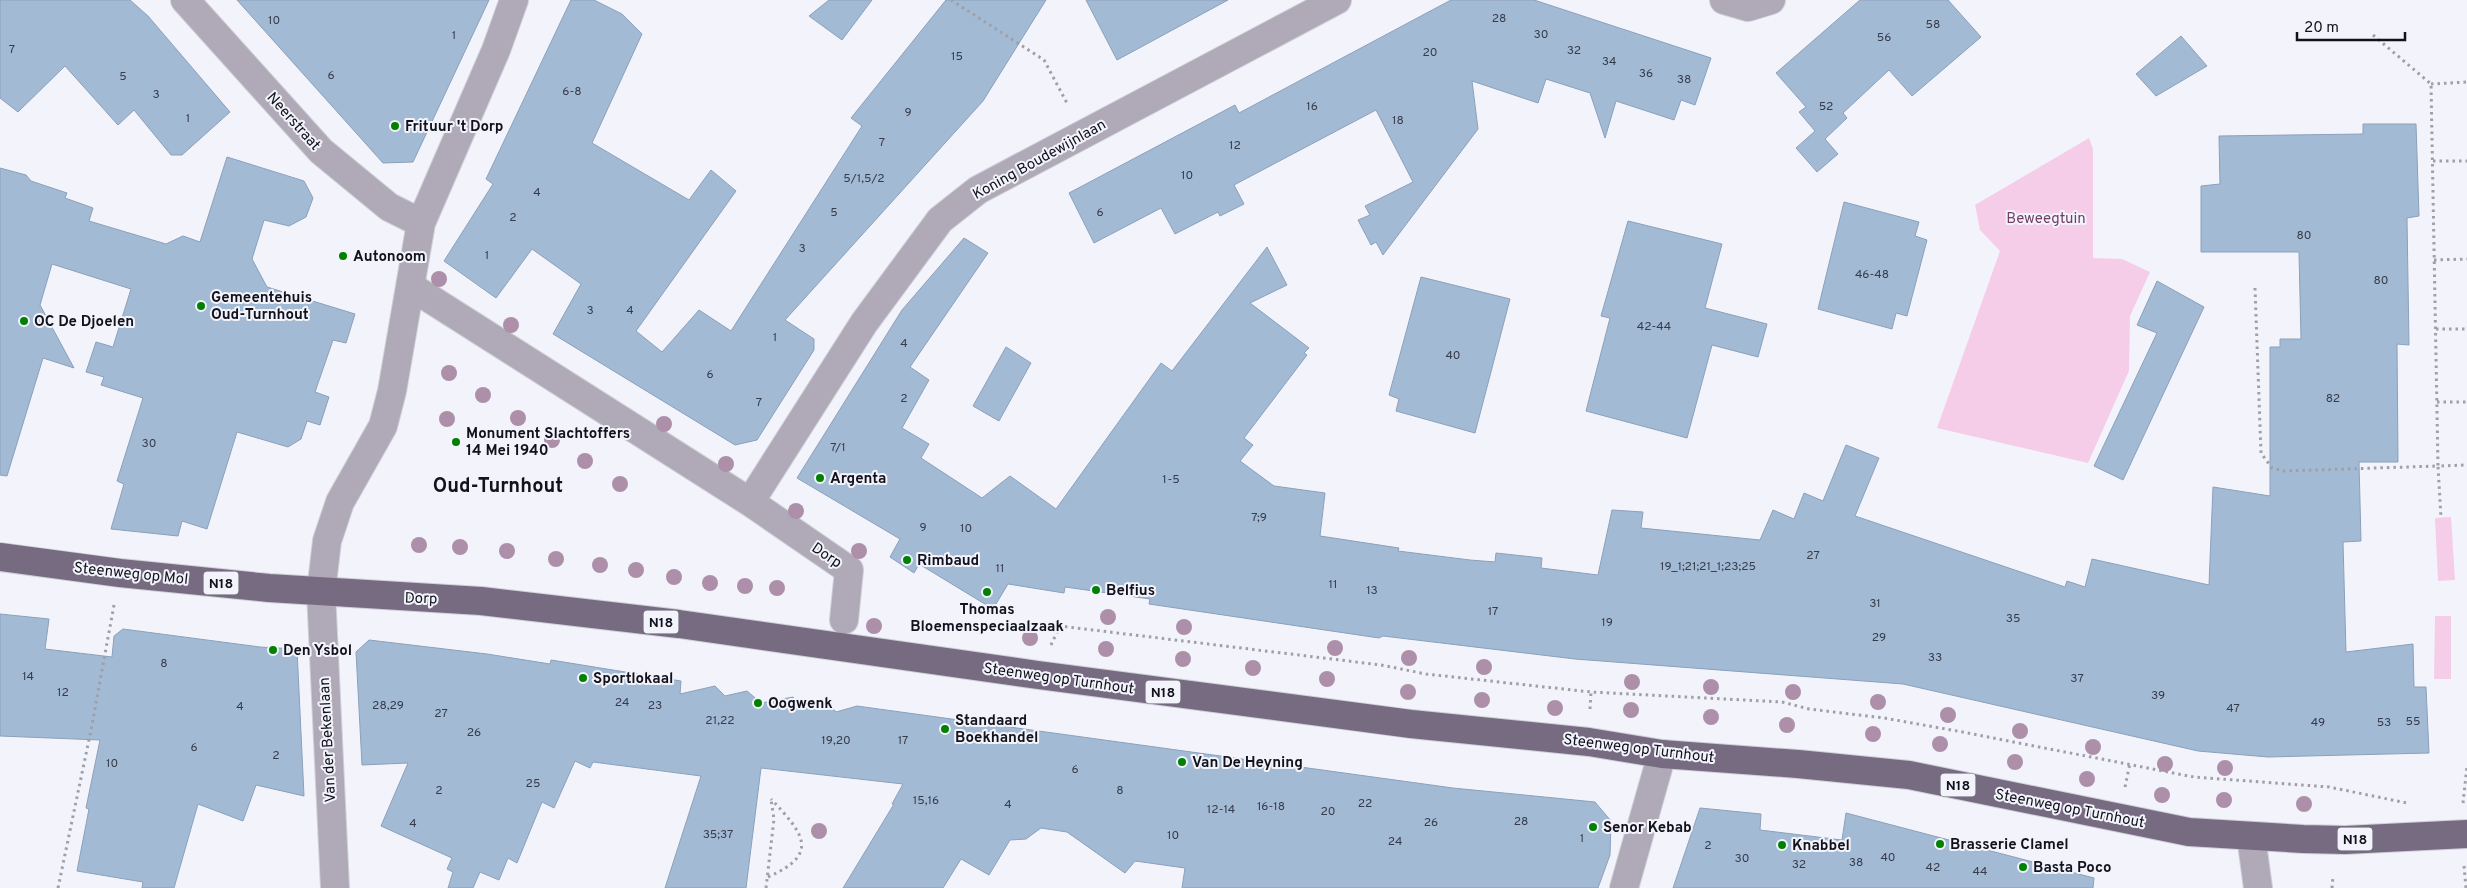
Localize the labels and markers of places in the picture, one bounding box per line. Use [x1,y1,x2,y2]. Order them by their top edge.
place label: Frituur 't Dorp [405,118,504,137]
marker: Frituur 't Dorp [389,120,401,132]
place label: Autonoom [353,248,426,267]
marker: Autonoom [337,250,349,262]
place label: Gemeentehuis Oud-Turnhout [211,289,312,325]
marker: Gemeentehuis Oud-Turnhout [195,300,207,312]
place label: OC De Djoelen [34,313,134,332]
marker: OC De Djoelen [18,315,30,327]
place label: Monument Slachtoffers 14 Mei 1940 [466,425,630,461]
marker: Monument Slachtoffers 14 Mei 1940 [450,436,462,448]
place label: Argenta [830,470,886,489]
marker: Argenta [814,472,826,484]
place label: Rimbaud [917,552,979,571]
marker: Rimbaud [901,554,913,566]
place label: Belfius [1106,582,1155,601]
marker: Belfius [1090,584,1102,596]
marker: Thomas Bloemenspeciaalzaak [981,586,993,598]
place label: Thomas Bloemenspeciaalzaak [910,601,1064,637]
place label: Den Ysbol [283,642,352,661]
marker: Den Ysbol [267,644,279,656]
place label: Sportlokaal [593,670,673,689]
marker: Sportlokaal [577,672,589,684]
place label: Oogwenk [768,695,833,714]
marker: Oogwenk [752,697,764,709]
place label: Standaard Boekhandel [955,712,1038,748]
marker: Standaard Boekhandel [939,723,951,735]
place label: Van De Heyning [1192,754,1303,773]
marker: Van De Heyning [1176,756,1188,768]
place label: Senor Kebab [1603,819,1692,838]
marker: Senor Kebab [1587,821,1599,833]
place label: Brasserie Clamel [1950,836,2069,855]
place label: Knabbel [1792,837,1850,856]
marker: Brasserie Clamel [1934,838,1946,850]
marker: Knabbel [1776,839,1788,851]
place label: Basta Poco [2033,859,2111,878]
marker: Basta Poco [2017,861,2029,873]

